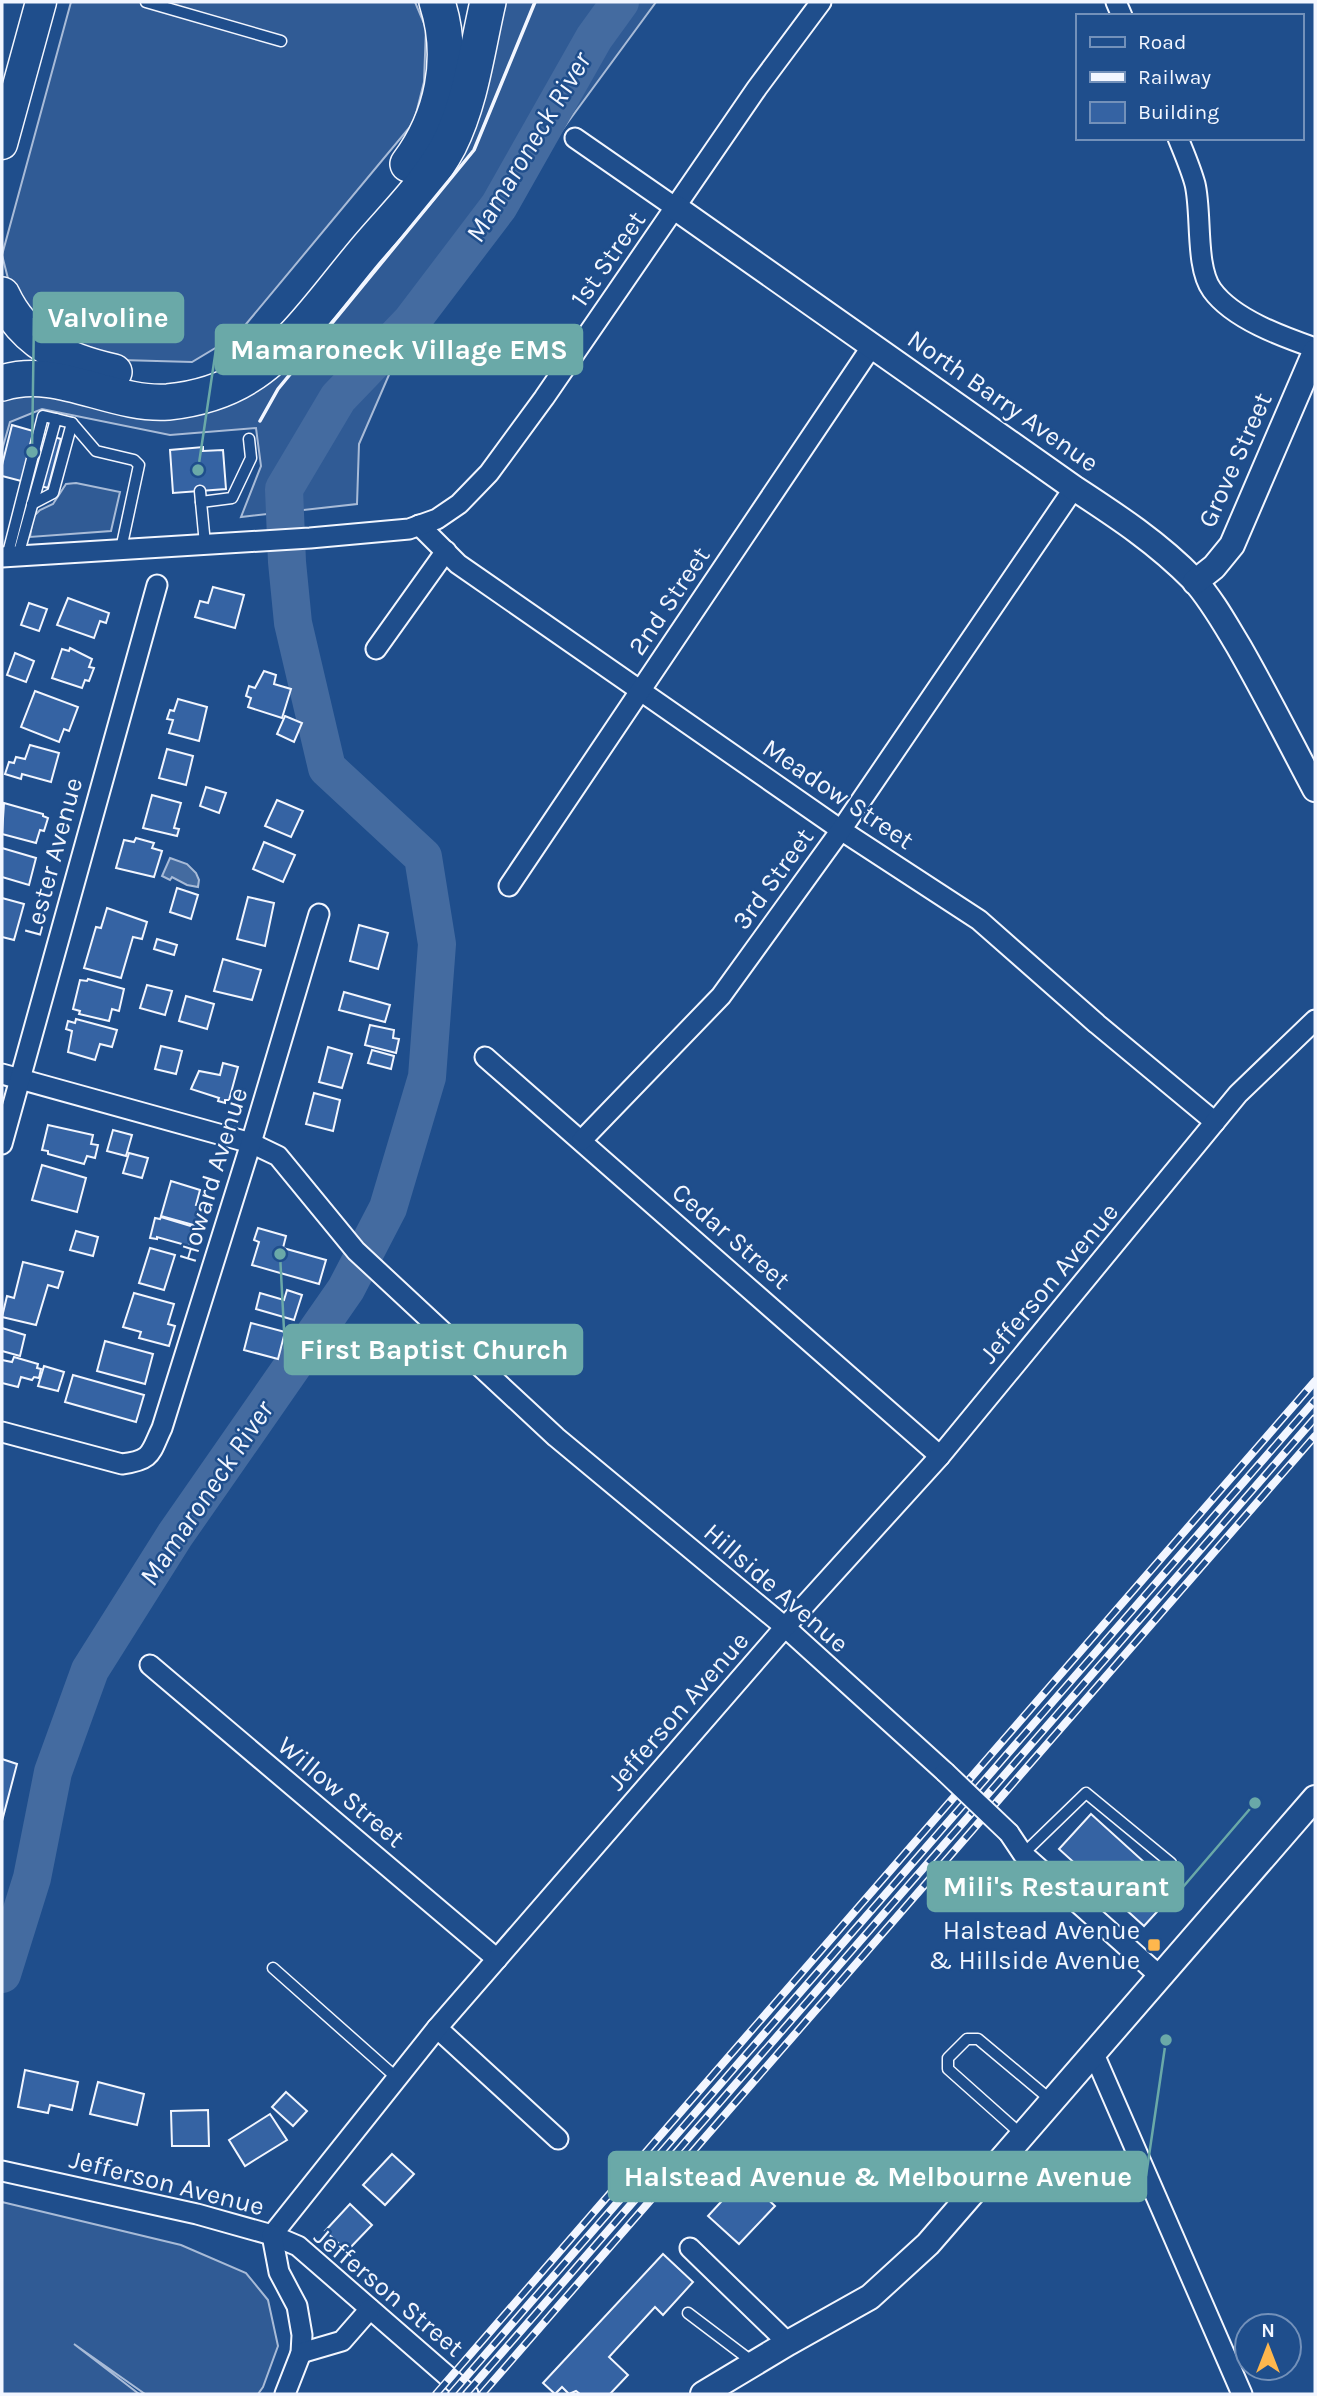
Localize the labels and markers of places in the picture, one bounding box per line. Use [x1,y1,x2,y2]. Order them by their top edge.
callout: Valvoline [34,293,183,342]
callout: Mamaroneck Village EMS [216,325,582,374]
callout: First Baptist Church [285,1325,582,1374]
callout: Mili's Restaurant [928,1862,1183,1911]
place label: Halstead Avenue & Hillside Avenue [928,1915,1140,1976]
marker: Halstead Avenue & Hillside Avenue [1146,1937,1162,1953]
callout: Halstead Avenue & Melbourne Avenue [609,2152,1146,2201]

